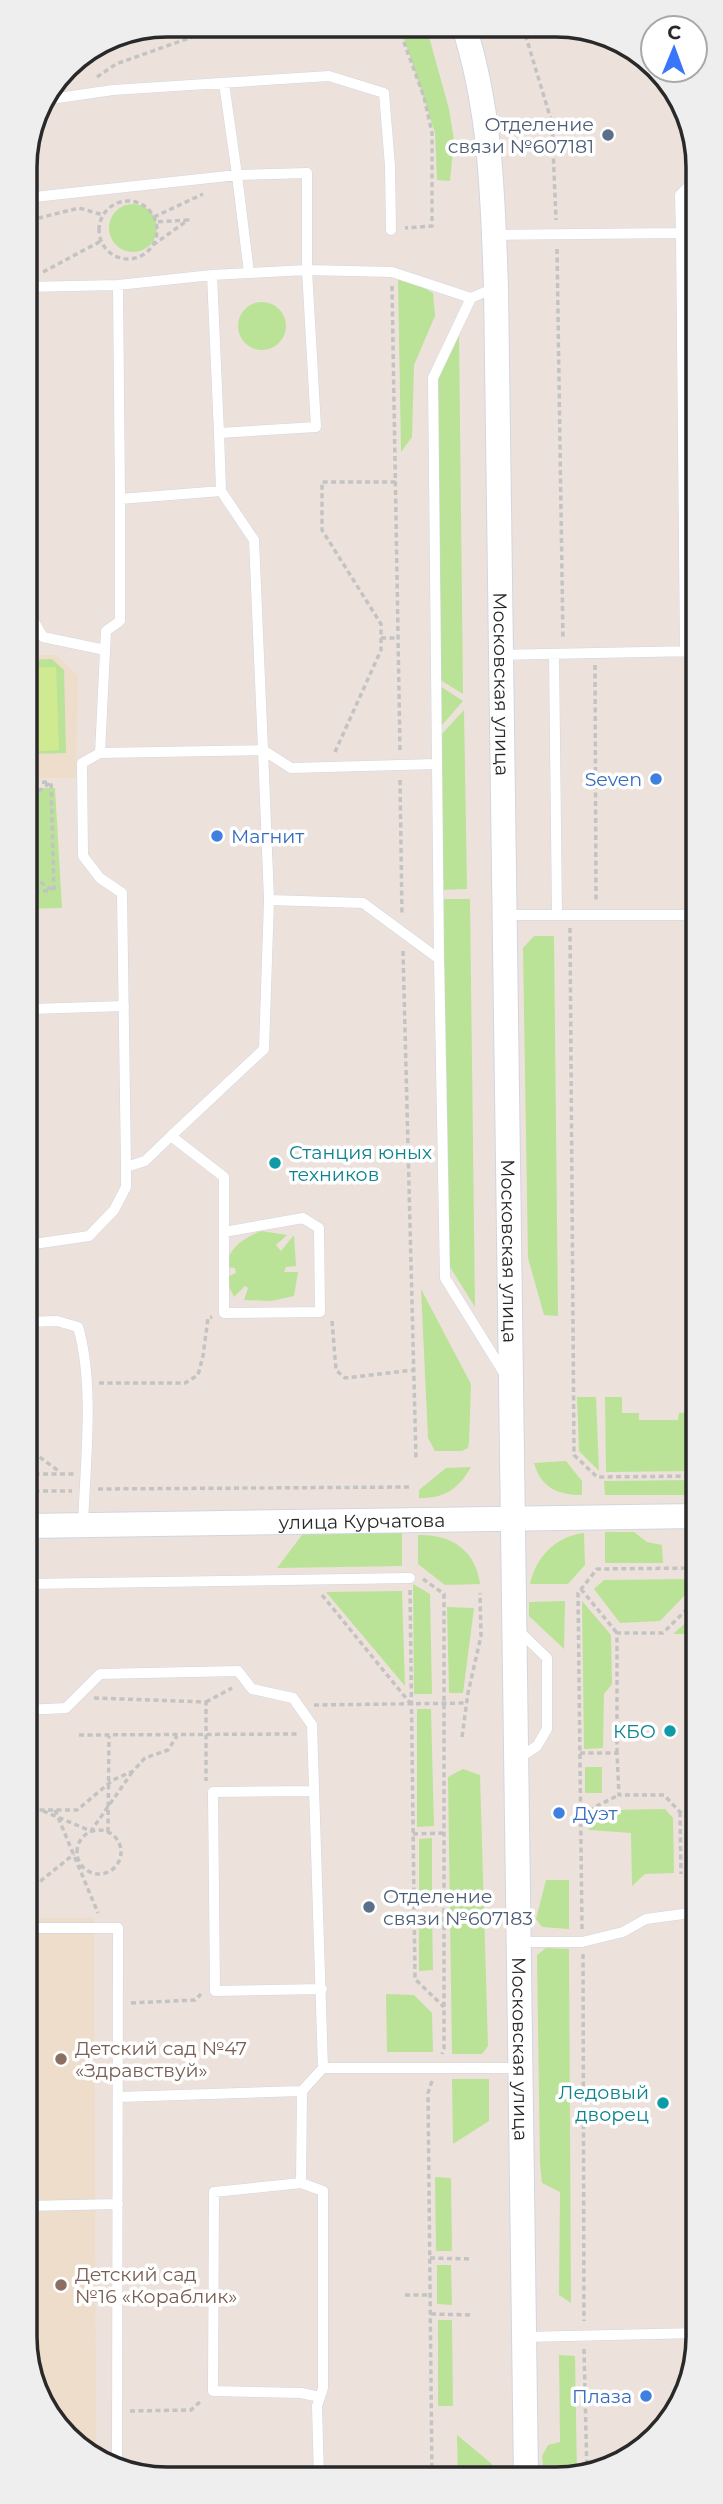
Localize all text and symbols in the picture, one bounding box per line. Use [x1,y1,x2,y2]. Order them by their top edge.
north arrow [639,14,709,84]
text: С [667,21,682,44]
place label: Отделение связи №607181 [448,113,594,158]
marker: Отделение связи №607181 [600,127,616,143]
street label: Московская улица [488,592,514,776]
place label: Seven [585,768,642,791]
marker: Seven [648,771,664,787]
place label: Магнит [231,825,304,848]
marker: Магнит [209,828,225,844]
place label: Станция юных техников [289,1141,432,1186]
marker: Станция юных техников [267,1155,283,1171]
street label: Московская улица [496,1159,521,1343]
street label: улица Курчатова [278,1509,445,1534]
place label: КБО [613,1720,656,1743]
marker: КБО [662,1723,678,1739]
place label: Дуэт [573,1802,618,1825]
marker: Дуэт [551,1805,567,1821]
place label: Отделение связи №607183 [383,1885,533,1930]
marker: Отделение связи №607183 [361,1899,377,1915]
street label: Московская улица [507,1957,532,2141]
place label: Детский сад №47 «Здравствуй» [75,2037,247,2082]
marker: Детский сад №47 «Здравствуй» [53,2051,69,2067]
place label: Ледовый дворец [559,2081,649,2126]
marker: Ледовый дворец [655,2095,671,2111]
place label: Детский сад №16 «Кораблик» [75,2263,237,2308]
marker: Детский сад №16 «Кораблик» [53,2277,69,2293]
place label: Плаза [572,2385,632,2408]
marker: Плаза [638,2388,654,2404]

